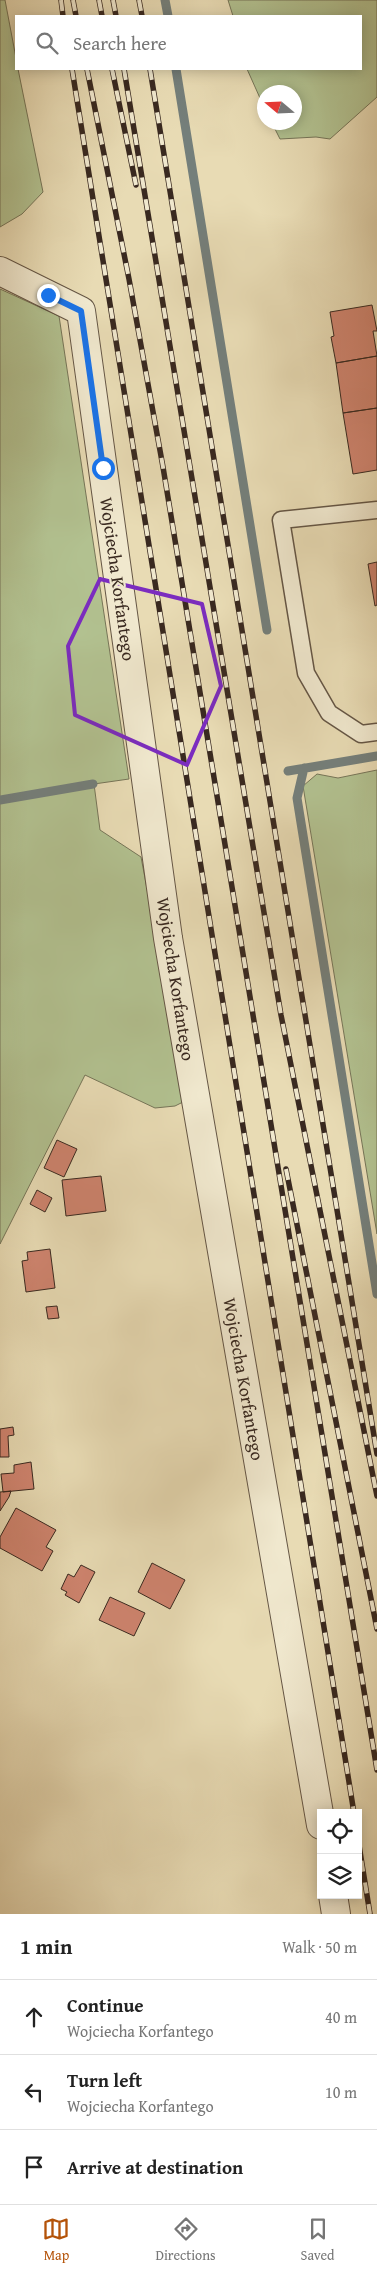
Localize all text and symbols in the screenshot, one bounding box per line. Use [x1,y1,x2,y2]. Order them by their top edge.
search box [15,15,362,70]
icon: search [33,29,61,57]
text: Search here [73,29,167,57]
north arrow [257,85,302,130]
route end [37,284,60,307]
route start [92,457,115,480]
street label: Wojciecha Korfantego [93,495,143,663]
street label: Wojciecha Korfantego [150,895,202,1063]
street label: Wojciecha Korfantego [216,1295,272,1463]
map controls [317,1809,362,1899]
button: locate [317,1809,362,1854]
button: layers [317,1854,362,1899]
text: 1 min [20,1931,72,1962]
text: Walk · 50 m [282,1935,357,1959]
text: Continue [67,1991,144,2019]
icon: ahead [20,2003,48,2031]
text: 40 m [325,2005,357,2029]
text: Wojciecha Korfantego [67,2019,214,2043]
text: Turn left [67,2066,142,2094]
icon: left [20,2078,48,2106]
text: 10 m [325,2080,357,2104]
text: Wojciecha Korfantego [67,2094,214,2118]
icon: arrive [20,2153,48,2181]
text: Arrive at destination [67,2153,243,2181]
tab: Map [42,2215,70,2265]
tab: Directions [155,2215,216,2265]
tab: Saved [301,2215,335,2265]

